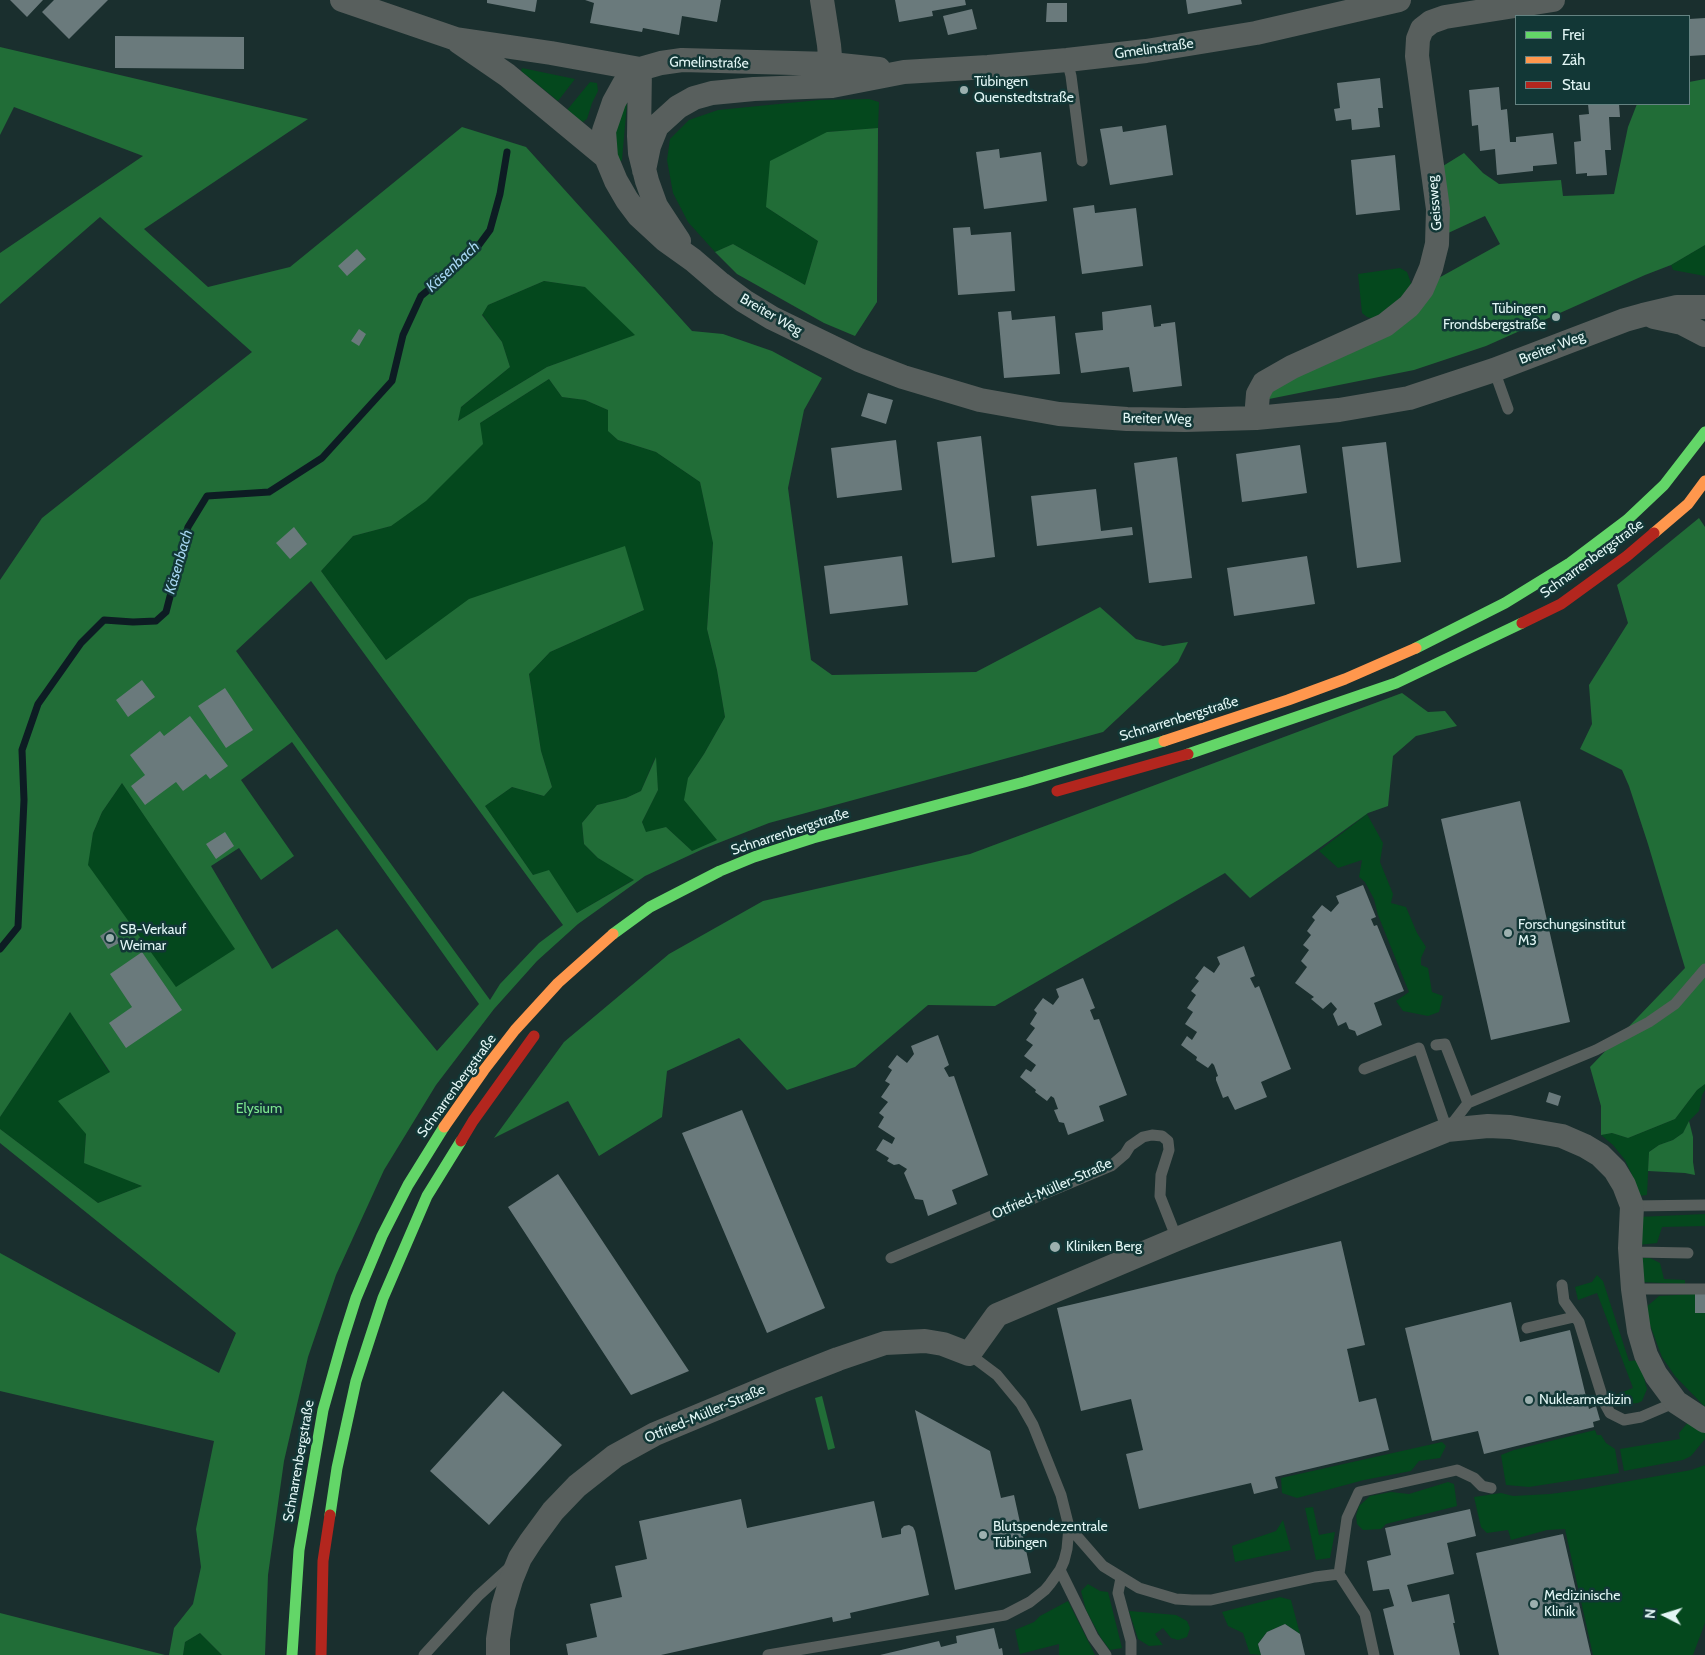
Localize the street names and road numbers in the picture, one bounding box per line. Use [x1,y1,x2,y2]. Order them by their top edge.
street label: Gmelinstraße [1113,35,1195,63]
street label: Gmelinstraße [669,54,749,72]
street label: Geissweg [1424,175,1446,231]
street label: Breiter Weg [737,291,805,339]
street label: Breiter Weg [1517,328,1587,368]
street label: Breiter Weg [1122,410,1192,428]
street label: Schnarrenbergstraße [1537,516,1647,602]
street label: Schnarrenbergstraße [1118,693,1240,745]
street label: Schnarrenbergstraße [729,805,851,859]
street label: Schnarrenbergstraße [414,1031,500,1141]
street label: Otfried-Müller-Straße [989,1155,1115,1223]
street label: Otfried-Müller-Straße [642,1381,768,1447]
street label: Schnarrenbergstraße [280,1399,318,1523]

